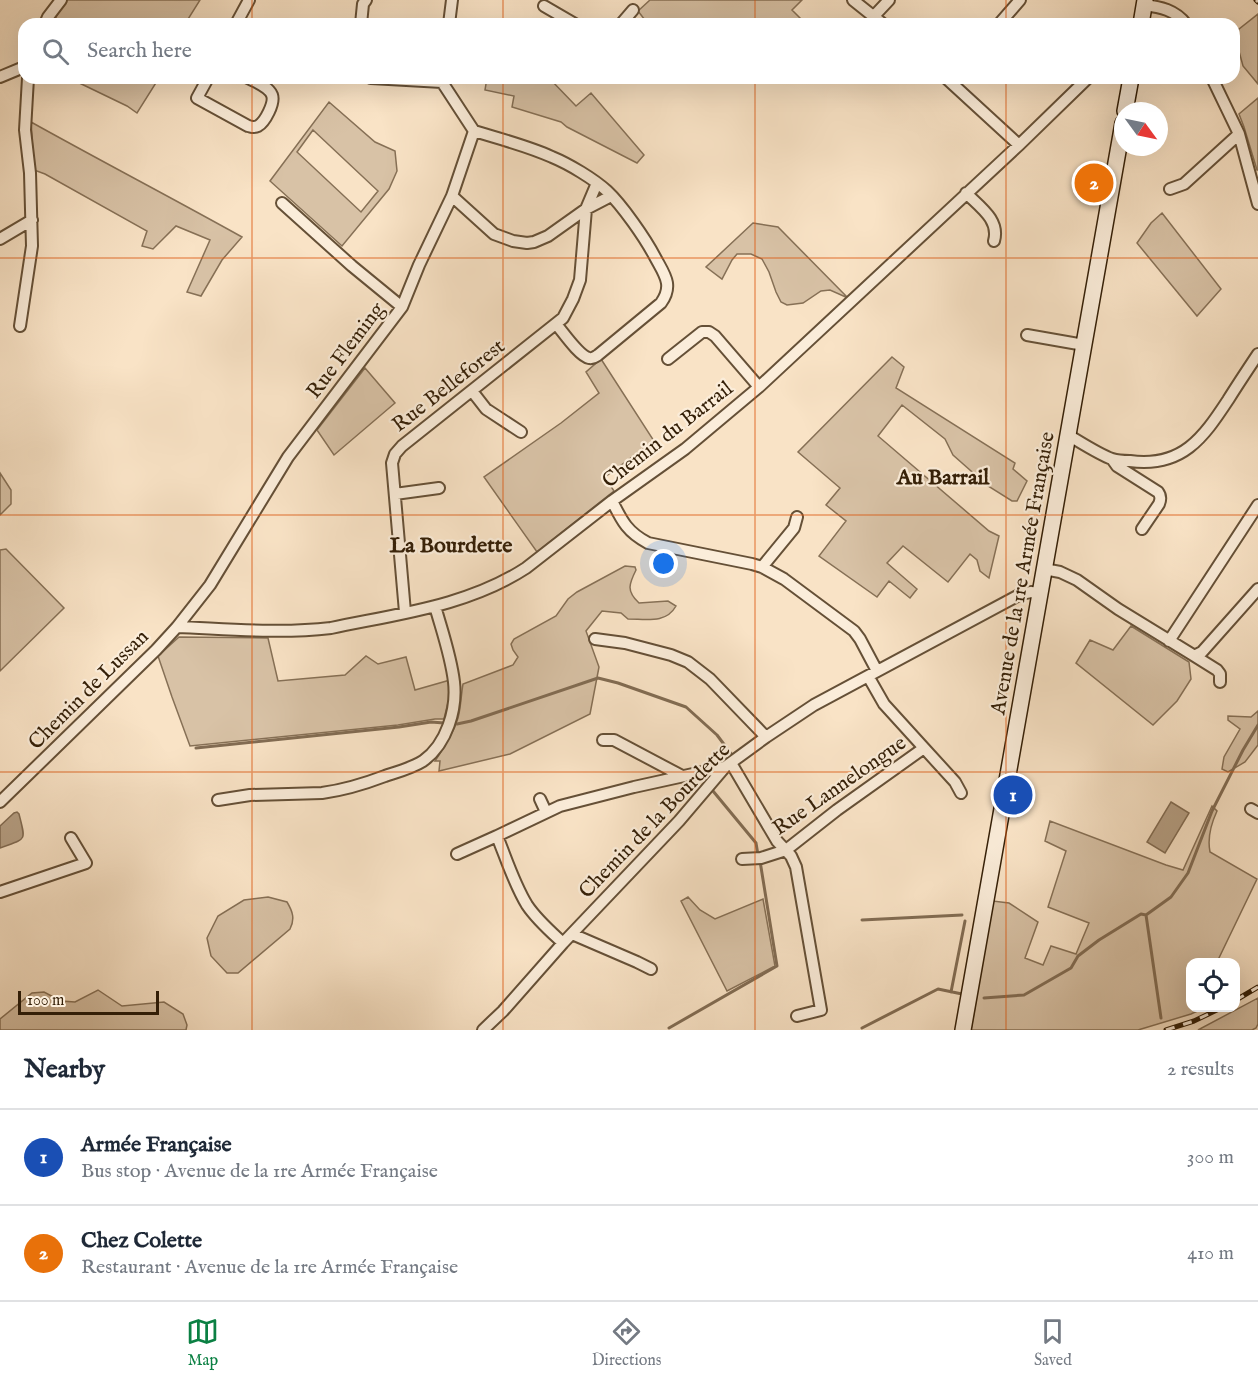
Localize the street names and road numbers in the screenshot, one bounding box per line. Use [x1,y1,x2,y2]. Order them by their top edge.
street label: Rue Fleming [301,297,392,405]
street label: Rue Belleforest [387,334,511,439]
street label: Chemin du Barrail [597,375,739,495]
street label: Avenue de la 1re Armée Française [985,429,1062,718]
street label: Chemin de Lussan [23,624,155,756]
street label: Rue Lannelongue [768,730,912,842]
street label: Chemin de la Bourdette [574,737,737,905]

